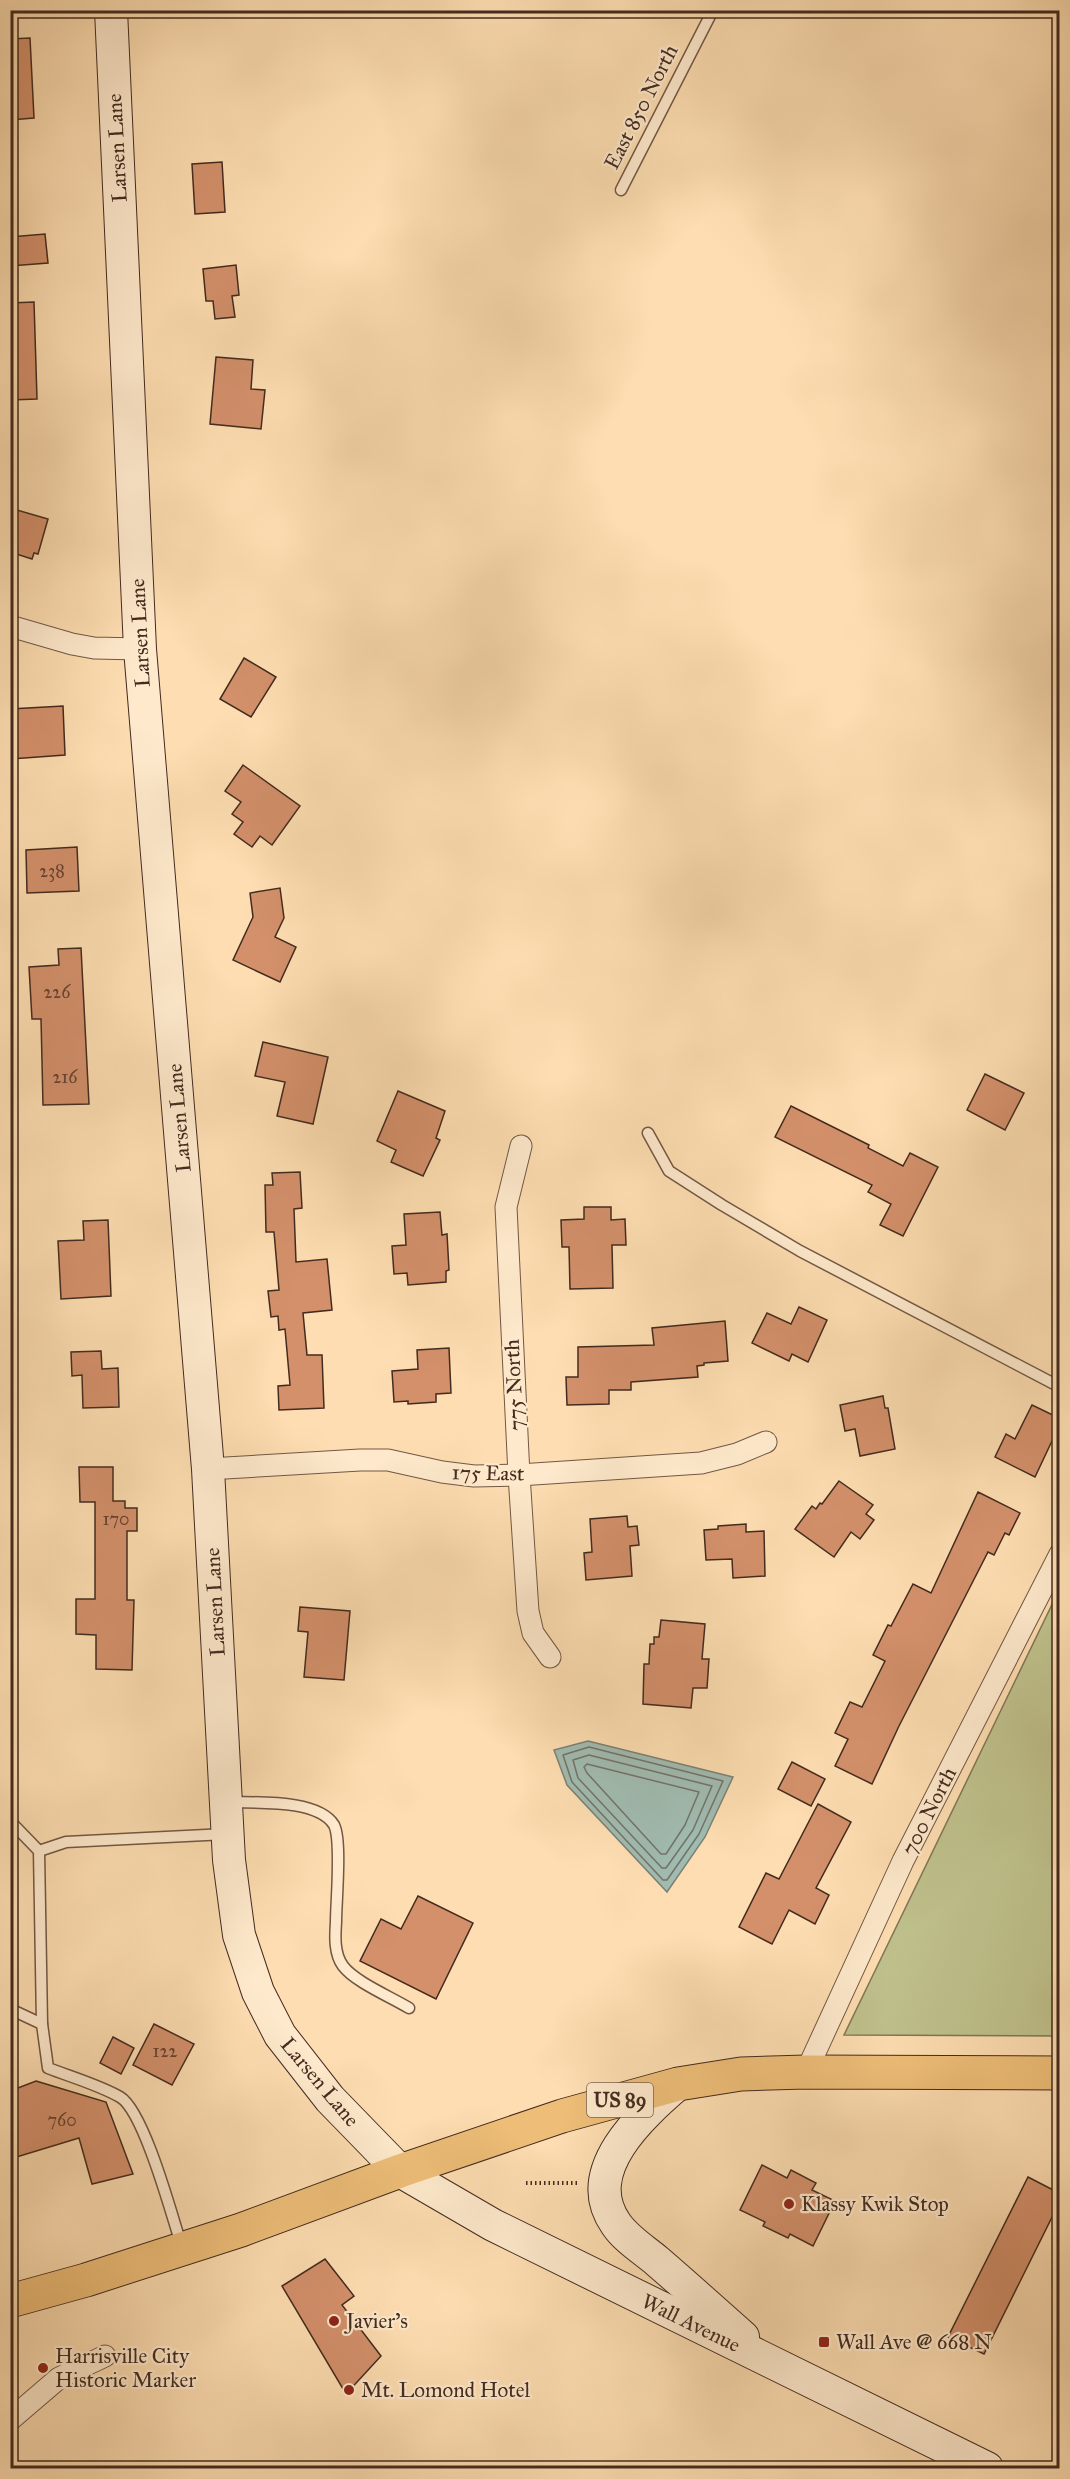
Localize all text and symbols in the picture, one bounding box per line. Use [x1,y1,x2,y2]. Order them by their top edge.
street label: East 850 North [598,40,684,174]
street label: Larsen Lane [101,93,133,203]
street label: Larsen Lane [124,578,156,688]
house number: 238 [39,860,65,882]
house number: 226 [44,981,71,1003]
street label: Larsen Lane [161,1062,197,1173]
house number: 216 [52,1066,78,1088]
street label: 775 North [499,1338,529,1432]
street label: 175 East [451,1459,525,1487]
house number: 170 [102,1508,130,1530]
street label: Larsen Lane [199,1547,231,1657]
street label: 700 North [896,1762,962,1859]
street label: Larsen Lane [275,2032,365,2132]
house number: 122 [153,2040,178,2062]
road number: US 89 [587,2083,653,2117]
house number: 760 [47,2109,77,2131]
place label: Klassy Kwik Stop [801,2191,949,2217]
marker: Klassy Kwik Stop [782,2197,796,2211]
street label: Wall Avenue [637,2288,745,2358]
place label: Javier's [344,2308,408,2334]
marker: Javier's [327,2314,341,2328]
place label: Wall Ave @ 668 N [836,2329,992,2355]
marker: Wall Ave @ 668 N [817,2335,831,2349]
place label: Harrisville City Historic Marker [55,2343,196,2393]
marker: Harrisville City Historic Marker [36,2361,50,2375]
place label: Mt. Lomond Hotel [361,2377,530,2403]
marker: Mt. Lomond Hotel [342,2383,356,2397]

